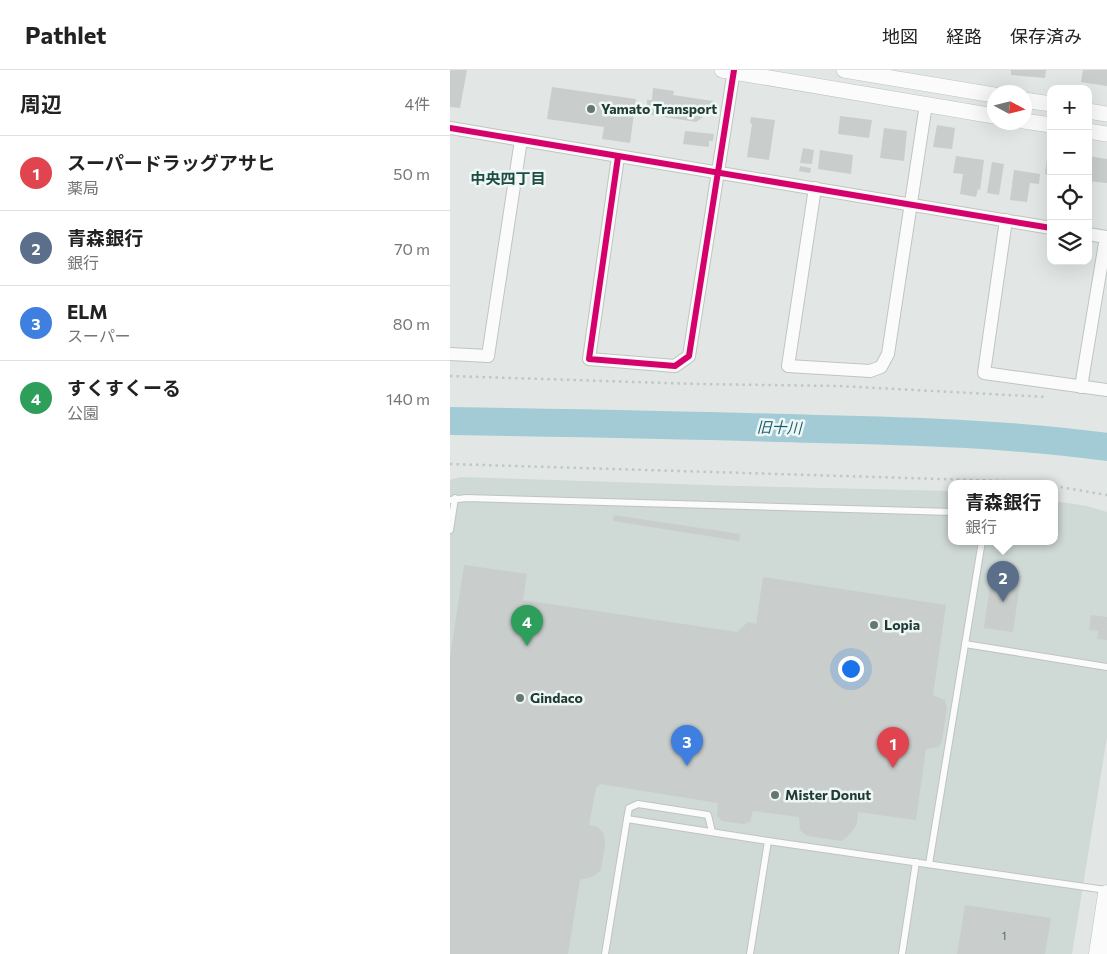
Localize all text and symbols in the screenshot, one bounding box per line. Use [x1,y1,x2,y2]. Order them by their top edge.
text: Pathlet [25,20,106,49]
text: 地図 [882,25,918,47]
text: 経路 [946,25,982,47]
text: 保存済み [1010,25,1082,47]
north arrow [987,85,1032,130]
map controls [1047,85,1092,265]
button: + [1047,85,1092,130]
text: 周辺 [20,91,62,116]
text: 4件 [404,94,430,113]
place label: Yamato Transport [601,100,717,117]
marker: Yamato Transport [585,103,597,115]
button: − [1047,130,1092,175]
text: スーパードラッグアサヒ [67,151,276,174]
text: 1 [32,164,40,183]
text: 50 m [393,164,430,183]
district label: 中央四丁目 [470,169,546,187]
button: locate [1047,175,1092,220]
text: 薬局 [67,178,99,197]
button: layers [1047,220,1092,265]
text: 青森銀行 [67,226,143,249]
text: 2 [31,239,41,258]
text: 70 m [394,239,430,258]
text: 銀行 [67,253,99,272]
text: ELM [67,300,108,323]
text: 3 [31,314,41,333]
text: 80 m [393,314,430,333]
text: スーパー [67,326,131,345]
text: すくすくーる [67,376,181,399]
text: 4 [31,389,41,408]
text: 140 m [386,389,430,408]
text: 公園 [67,403,99,422]
water label: 旧十川 [756,418,804,436]
popup [948,480,1058,545]
text: 青森銀行 [965,490,1041,513]
text: 銀行 [965,517,997,536]
pin: 2 [987,561,1019,602]
pin: 4 [511,605,543,646]
place label: Lopia [884,616,920,633]
marker: Lopia [868,619,880,631]
your location [838,656,864,682]
place label: Gindaco [530,689,583,706]
marker: Gindaco [514,692,526,704]
pin: 3 [671,725,703,766]
pin: 1 [877,727,909,768]
place label: Mister Donut [785,786,871,803]
marker: Mister Donut [769,789,781,801]
house number: 1 [1002,929,1006,942]

